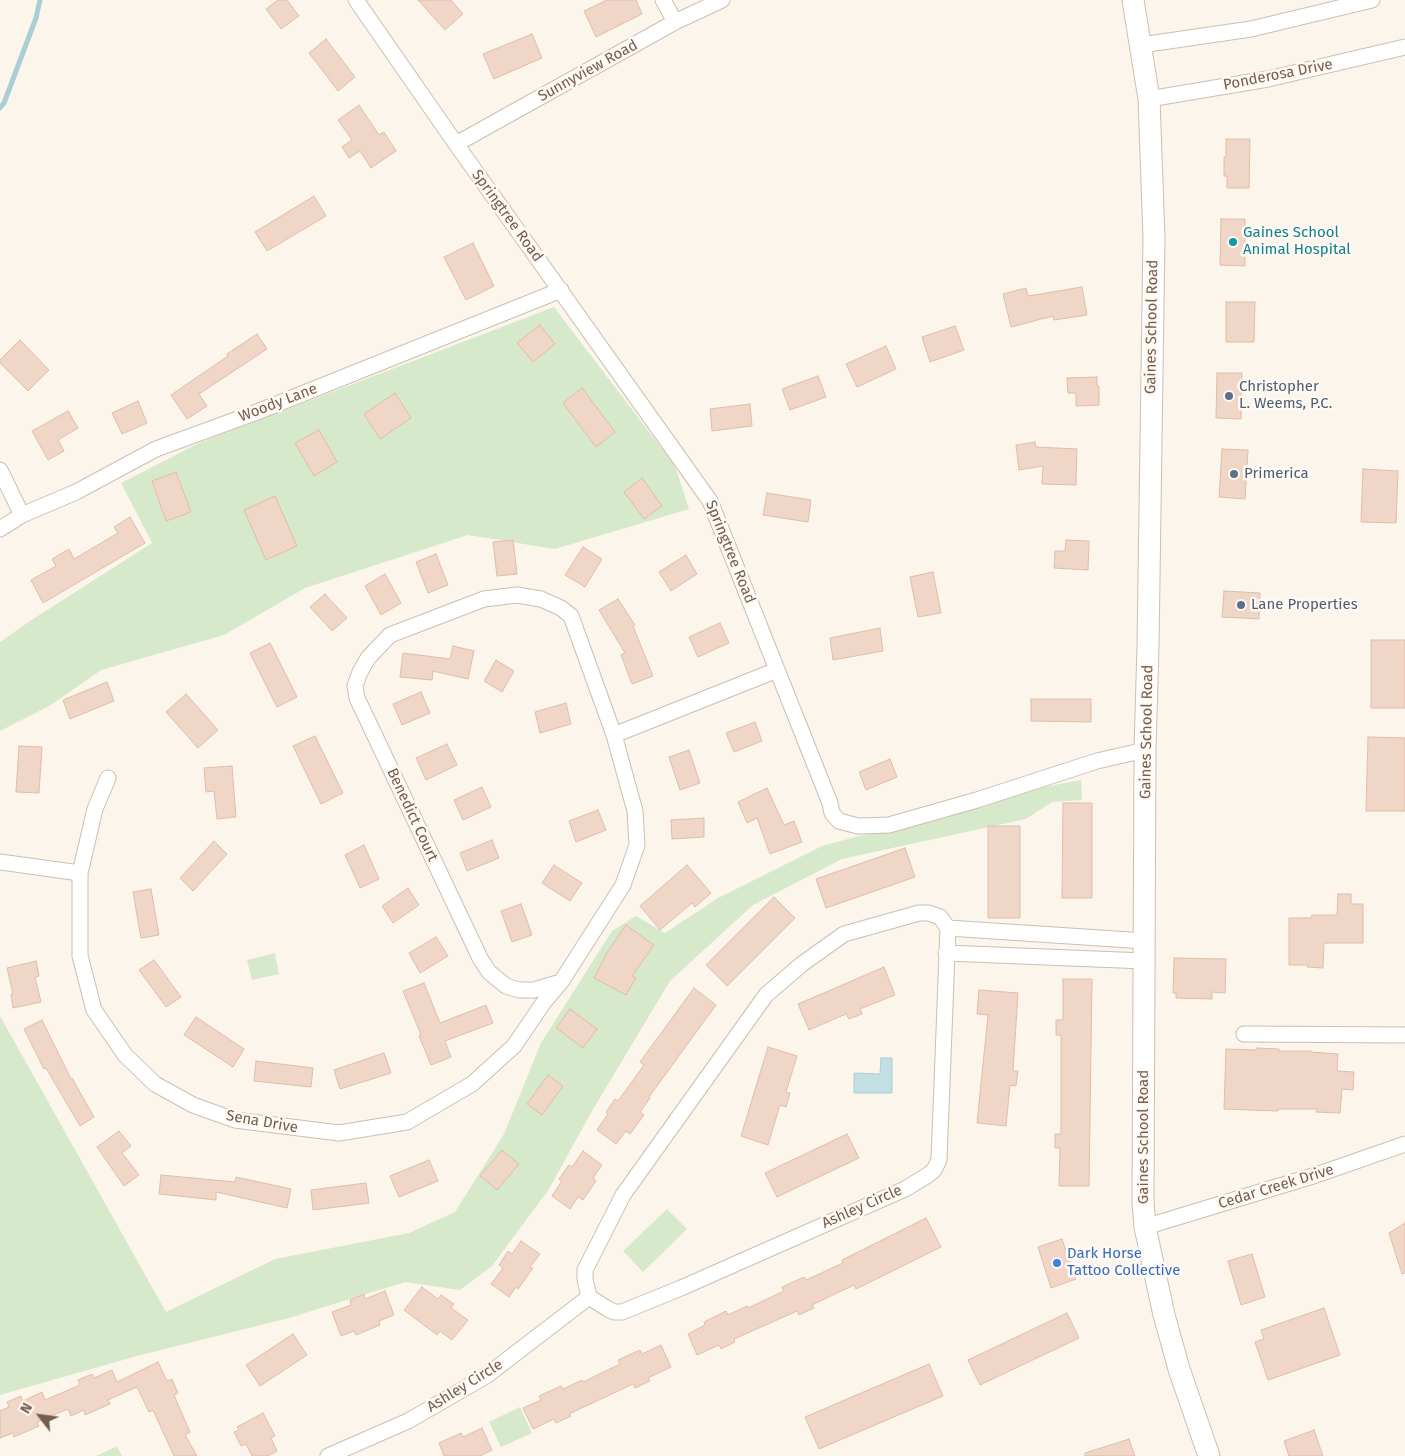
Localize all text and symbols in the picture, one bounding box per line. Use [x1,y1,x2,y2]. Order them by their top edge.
street label: Sunnyview Road [535,36,641,106]
street label: Ponderosa Drive [1222,56,1334,94]
street label: Springtree Road [468,166,546,266]
place label: Gaines School Animal Hospital [1243,224,1351,259]
marker: Gaines School Animal Hospital [1227,236,1239,248]
street label: Gaines School Road [1142,260,1162,394]
place label: Christopher L. Weems, P.C. [1239,378,1332,413]
street label: Woody Lane [236,380,320,426]
marker: Christopher L. Weems, P.C. [1223,390,1235,402]
place label: Primerica [1244,465,1309,483]
marker: Primerica [1228,468,1240,480]
street label: Springtree Road [701,498,759,606]
place label: Lane Properties [1251,596,1358,614]
marker: Lane Properties [1235,599,1247,611]
street label: Gaines School Road [1137,665,1157,799]
street label: Benedict Court [383,766,441,864]
street label: Gaines School Road [1135,1070,1153,1204]
street label: Sena Drive [225,1107,299,1137]
street label: Cedar Creek Drive [1216,1161,1336,1213]
street label: Ashley Circle [819,1181,905,1233]
place label: Dark Horse Tattoo Collective [1067,1245,1180,1280]
marker: Dark Horse Tattoo Collective [1051,1257,1063,1269]
street label: Ashley Circle [424,1356,506,1416]
north arrow [15,1391,65,1441]
text: N [17,1400,36,1417]

